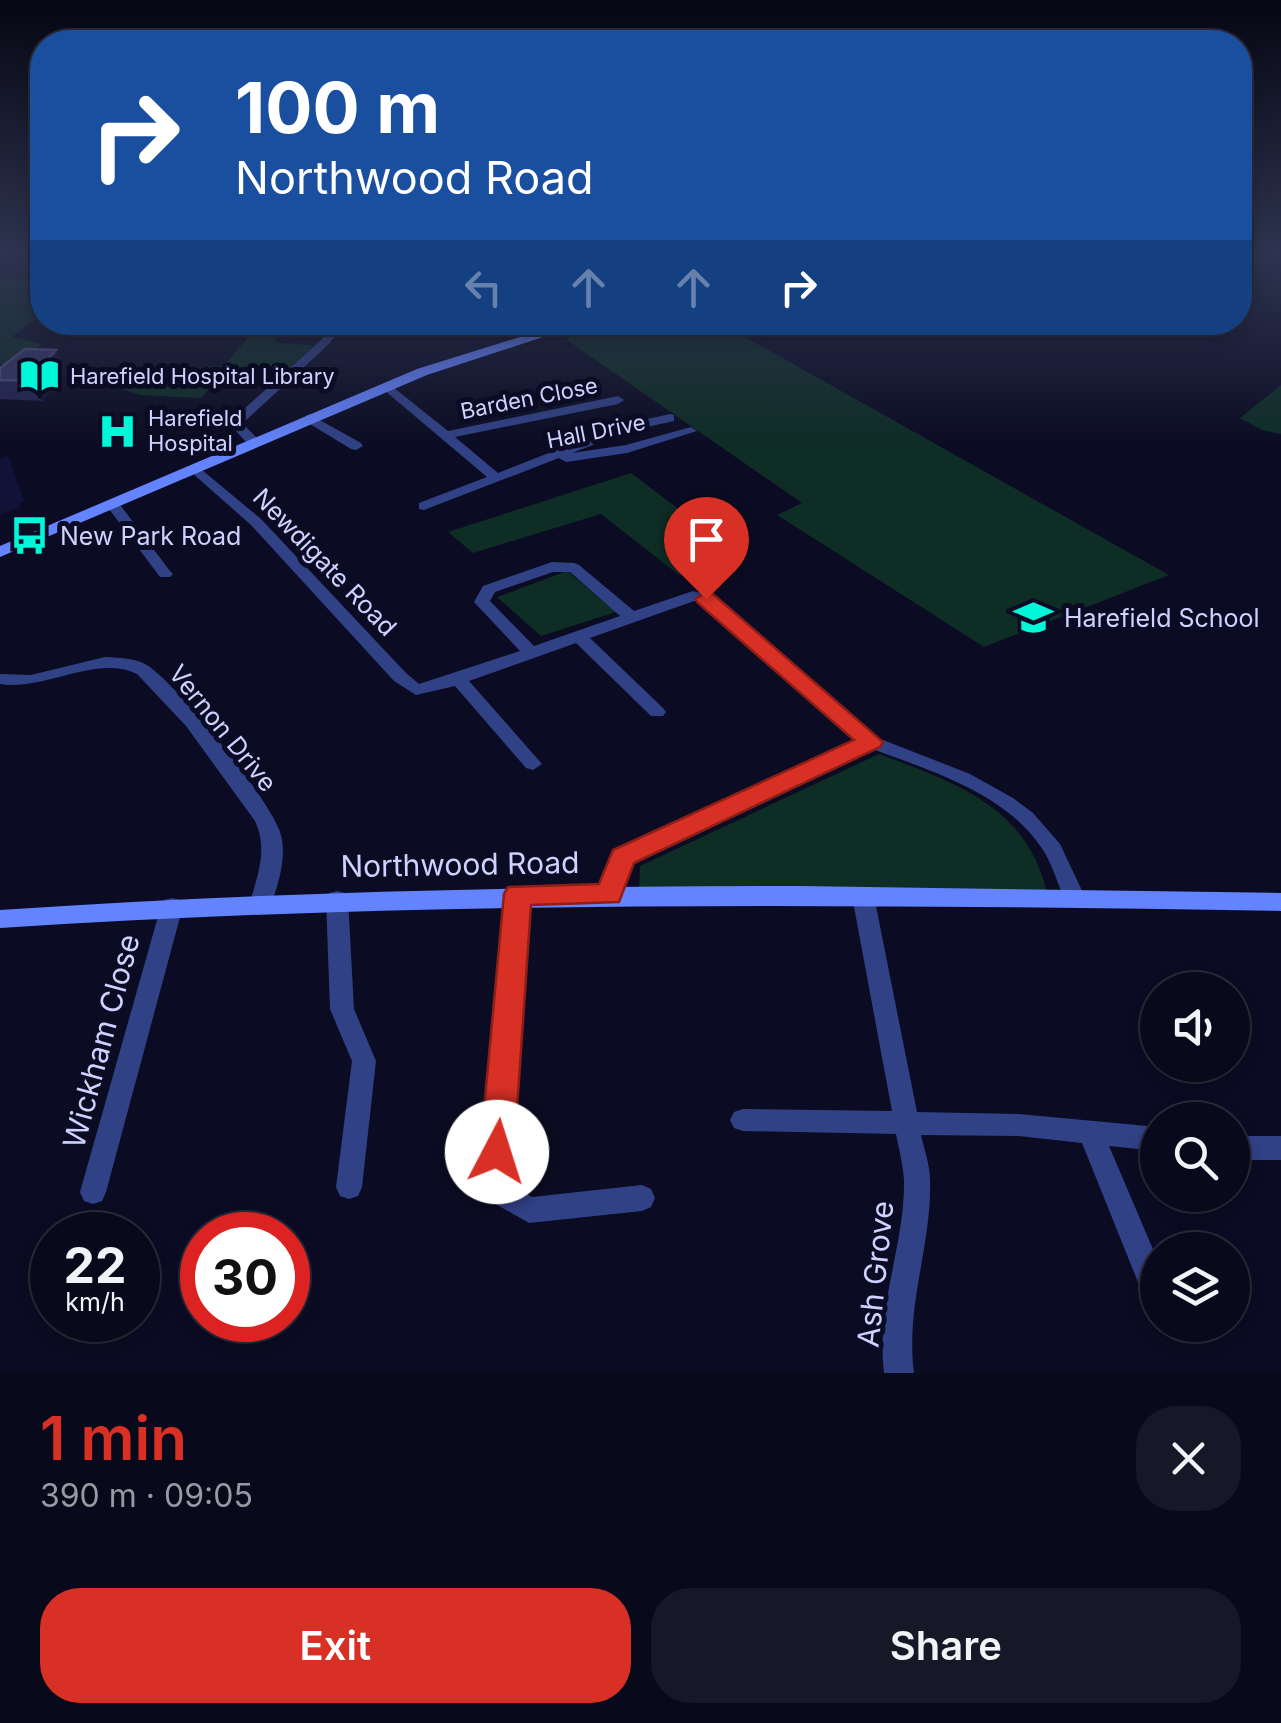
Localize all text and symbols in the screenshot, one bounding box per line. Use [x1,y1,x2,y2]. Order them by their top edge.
text: 100 m [235,65,440,150]
icon: right [70,70,200,200]
text: Northwood Road [235,150,594,205]
icon: left [456,260,511,315]
icon: ahead [561,260,616,315]
icon: ahead [666,260,721,315]
icon: right [771,260,826,315]
library icon: Harefield Hospital Library [19,355,61,397]
place label: Harefield Hospital Library [70,363,335,389]
street label: Barden Close [458,372,600,424]
place label: Harefield Hospital [148,405,243,456]
street label: Hall Drive [544,409,648,453]
hospital icon: Harefield Hospital [97,410,139,452]
street label: Newdigate Road [247,482,403,642]
pin [664,497,749,600]
icon: arrive [679,512,734,567]
bus stop icon: New Park Road [9,515,51,557]
place label: New Park Road [60,521,241,551]
school or university icon: Harefield School [1013,597,1055,639]
place label: Harefield School [1064,603,1260,633]
street label: Vernon Drive [163,659,283,797]
street label: Northwood Road [340,844,580,884]
street label: Wickham Close [55,930,147,1152]
map controls [1140,972,1250,1342]
button: sound [1140,972,1250,1082]
position arrow [445,1100,549,1204]
button: search [1140,1102,1250,1212]
street label: Ash Grove [849,1199,901,1349]
speed limit sign: 30 [180,1212,310,1342]
button: layers [1140,1232,1250,1342]
text: 22 [64,1235,127,1295]
text: km/h [65,1287,125,1317]
text: 1 min [40,1402,187,1474]
button: close [1136,1406,1241,1511]
text: 390 m · 09:05 [40,1476,253,1515]
button: Exit [40,1588,631,1703]
button: Share [651,1588,1241,1703]

